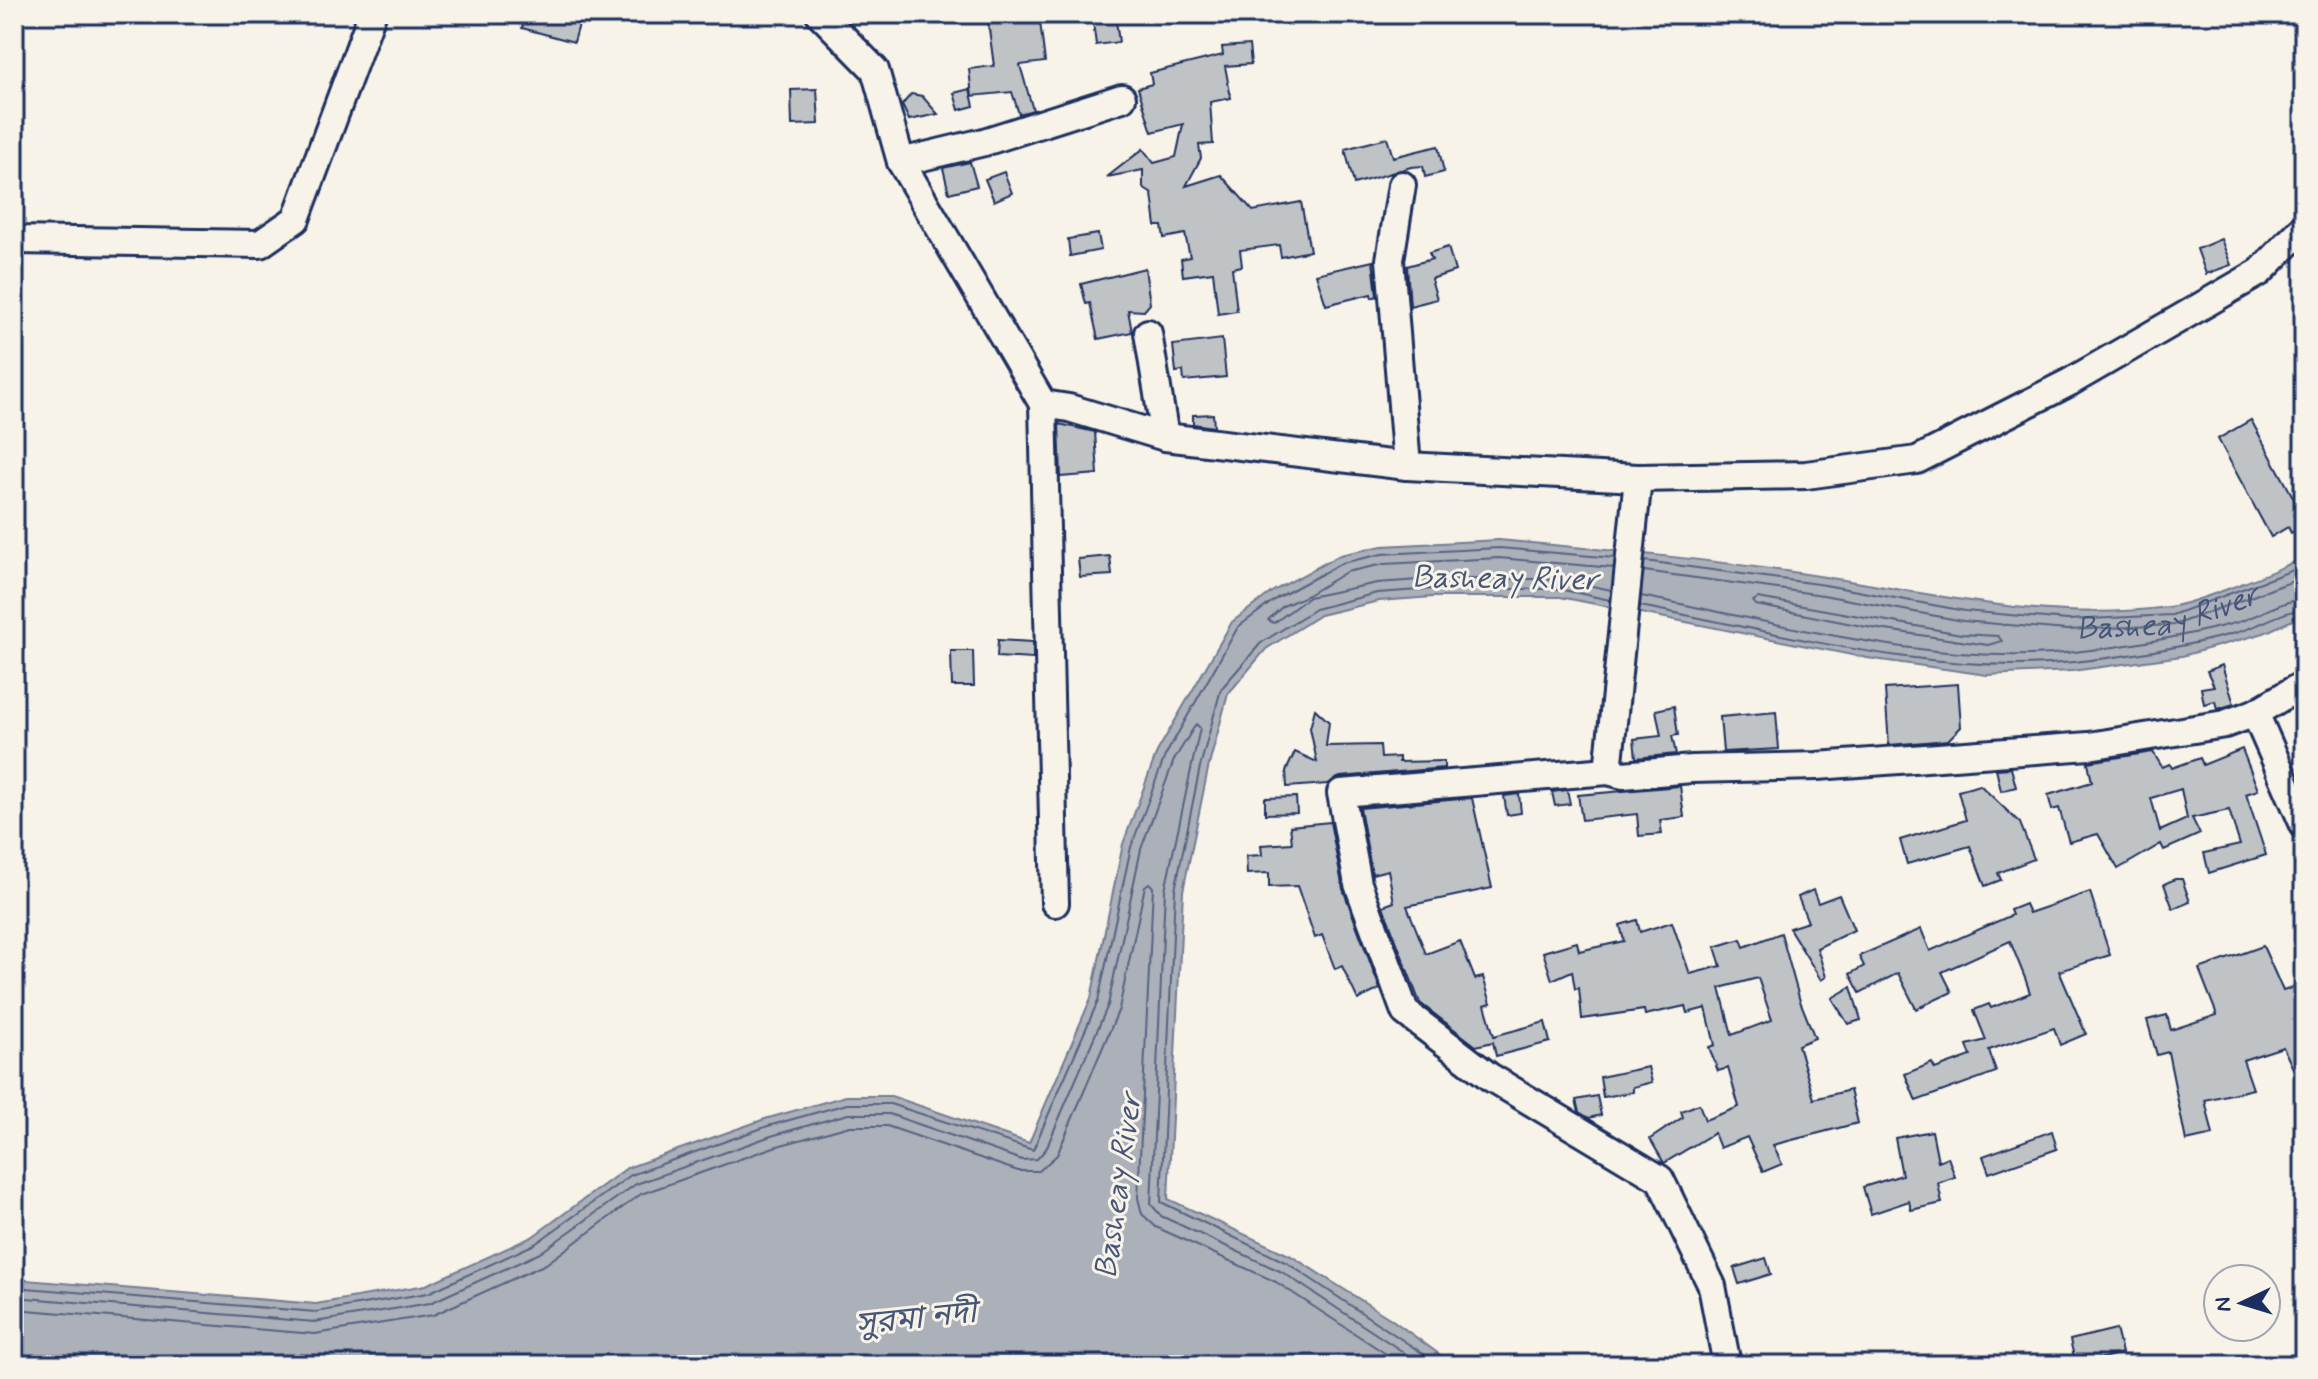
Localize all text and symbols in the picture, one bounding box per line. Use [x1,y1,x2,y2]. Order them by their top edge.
water label: Basheay River [1411,556,1602,602]
water label: Basheay River [2075,573,2268,651]
water label: Basheay River [1085,1087,1153,1281]
north arrow [2202,1263,2282,1343]
water label: সুরমা নদী [854,1291,984,1346]
text: N [2210,1296,2239,1313]

